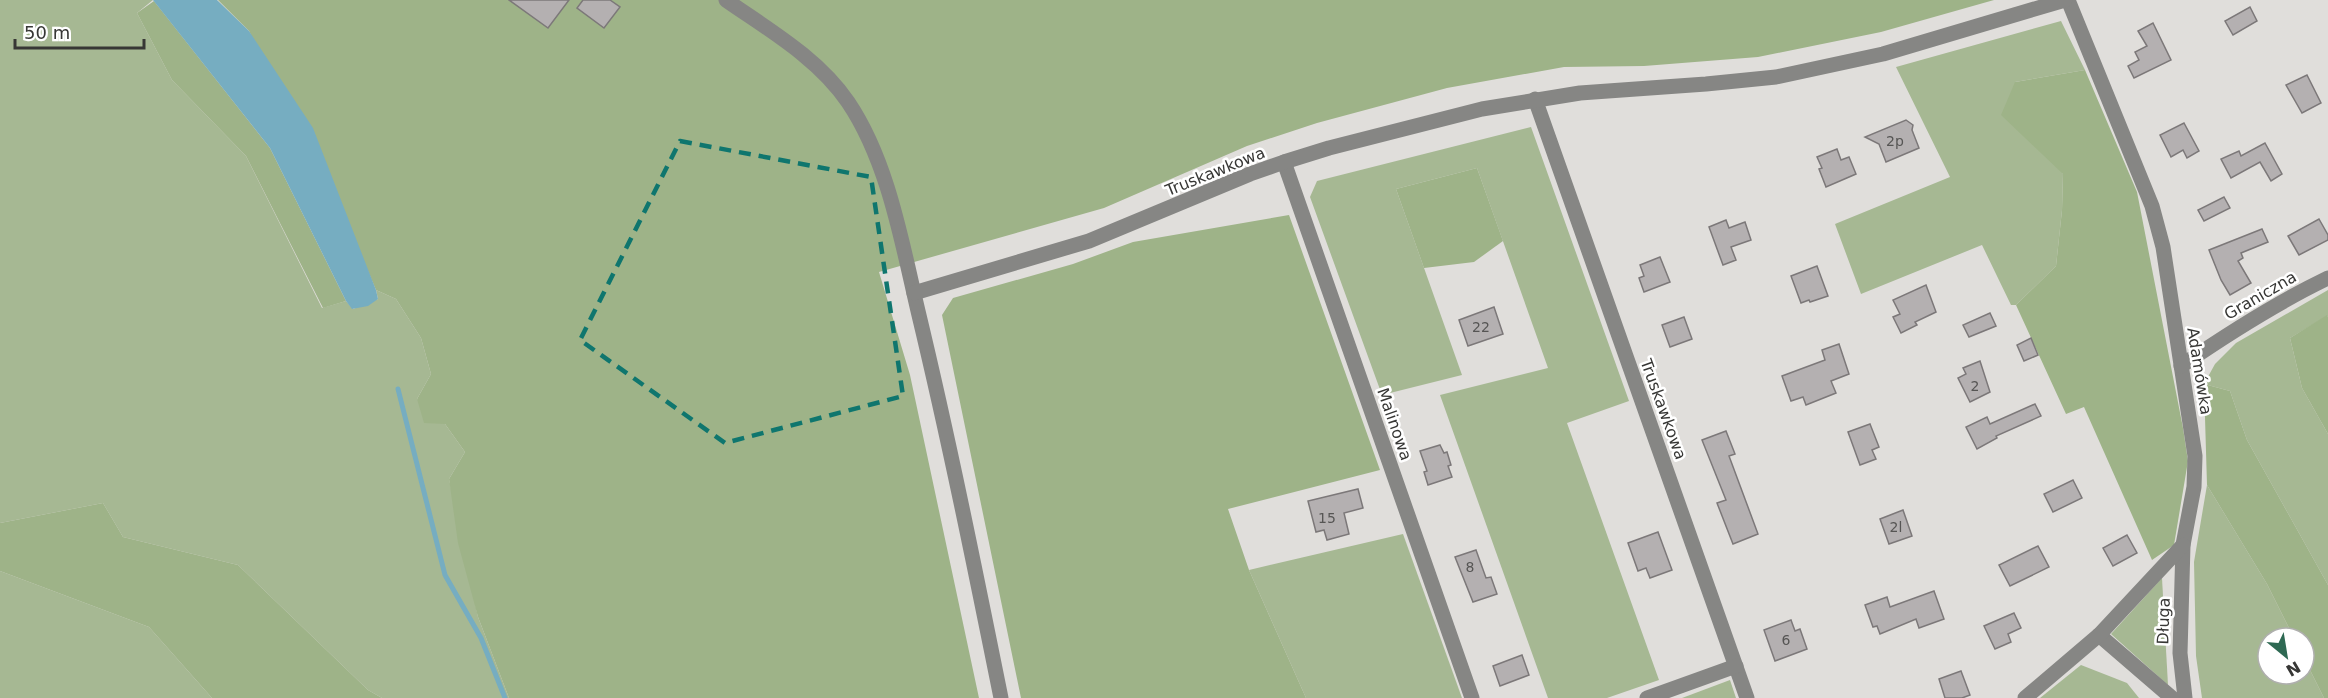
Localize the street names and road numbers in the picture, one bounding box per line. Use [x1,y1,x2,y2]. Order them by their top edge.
street label: Truskawkowa [1162,143,1268,200]
street label: Graniczna [2221,267,2300,324]
street label: Adamówka [2183,326,2216,416]
street label: Truskawkowa [1636,355,1691,462]
street label: Malinowa [1373,385,1416,463]
street label: Długa [2153,597,2174,645]

